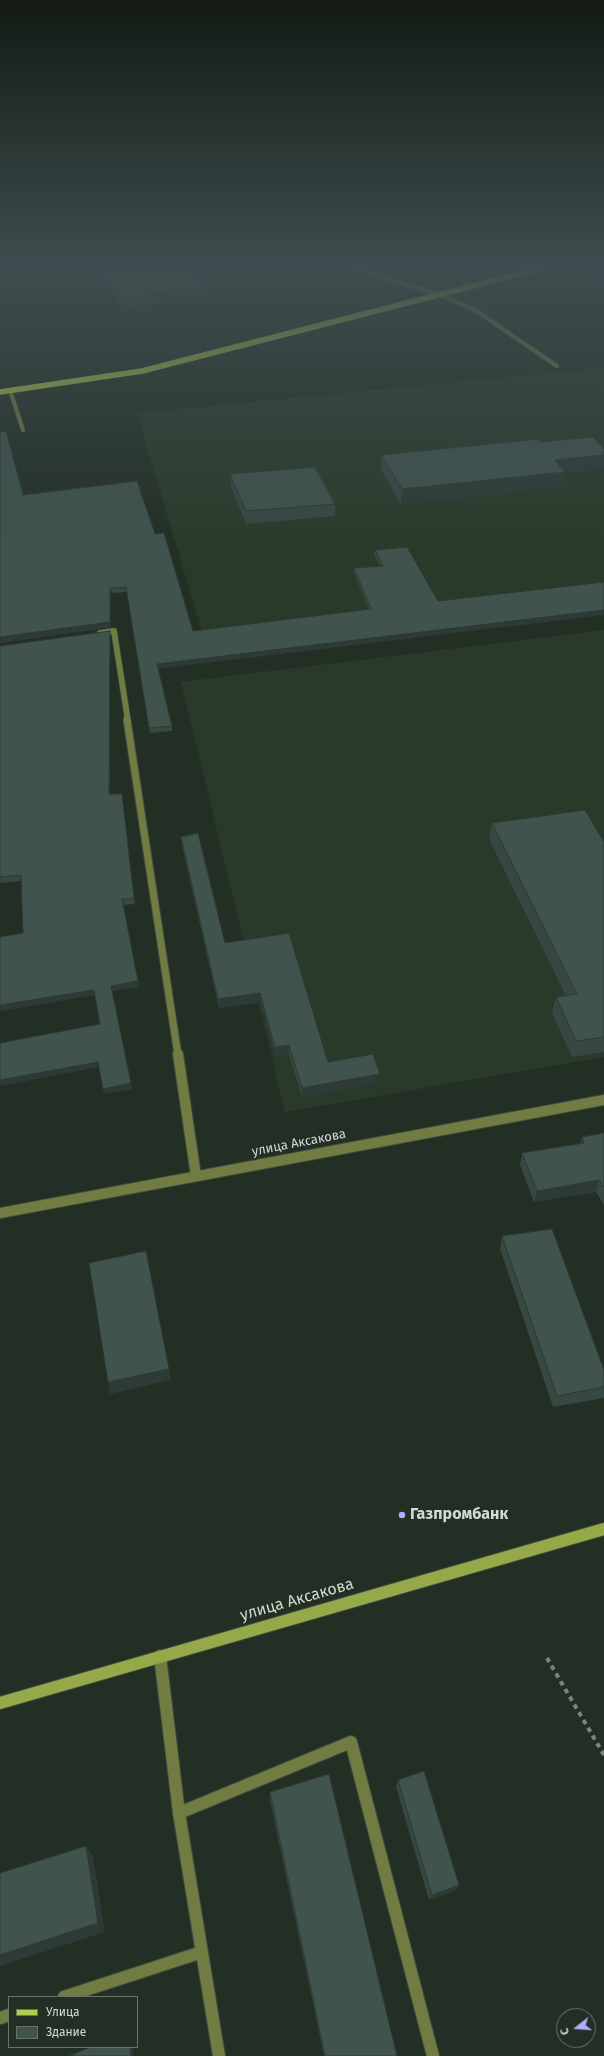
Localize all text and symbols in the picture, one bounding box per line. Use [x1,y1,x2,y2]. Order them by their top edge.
street label: улица Аксакова [251,1126,347,1160]
place label: Газпромбанк [410,1505,508,1525]
marker: Газпромбанк [397,1510,407,1520]
street label: улица Аксакова [238,1575,356,1625]
legend [8,1996,138,2048]
text: Улица [46,2005,80,2019]
north arrow [556,2008,596,2048]
text: Здание [46,2025,86,2039]
text: С [558,2026,572,2036]

